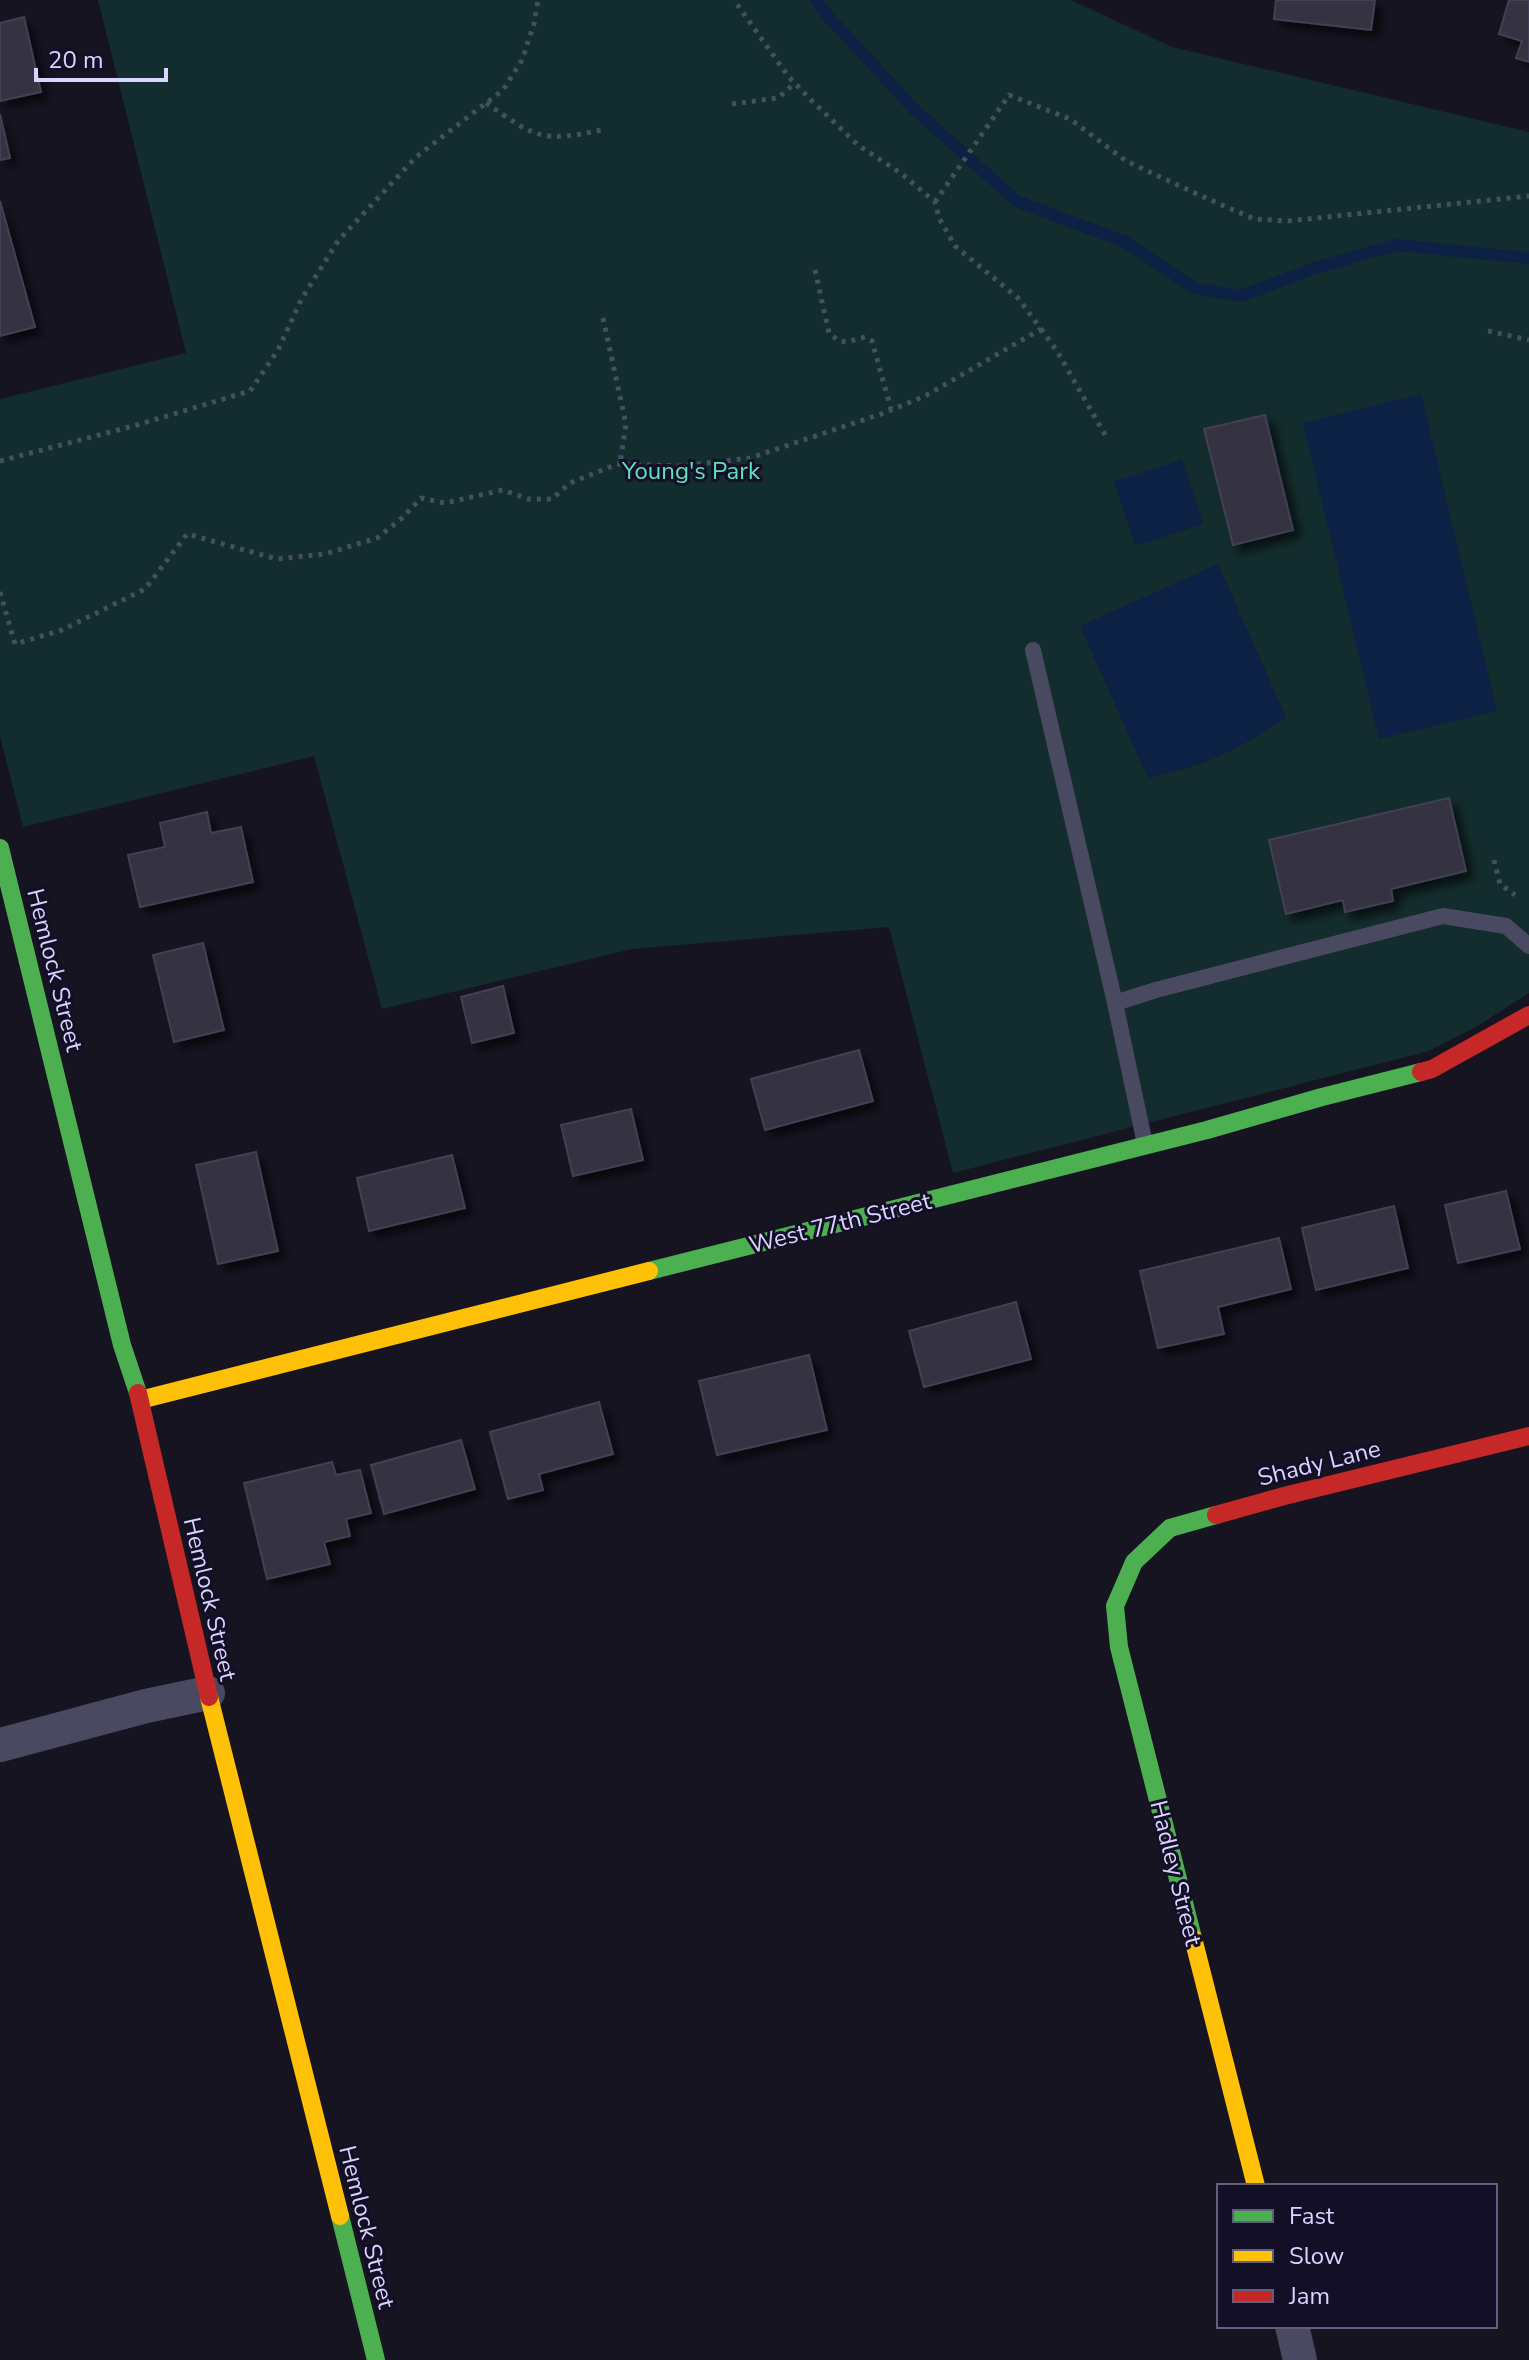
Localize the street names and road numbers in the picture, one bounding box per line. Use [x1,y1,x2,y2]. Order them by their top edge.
street label: Hemlock Street [19,885,91,1055]
street label: West 77th Street [746,1185,935,1261]
street label: Shady Lane [1254,1432,1384,1494]
street label: Hemlock Street [176,1514,244,1684]
street label: Hadley Street [1143,1797,1210,1950]
street label: Hemlock Street [331,2142,403,2312]

